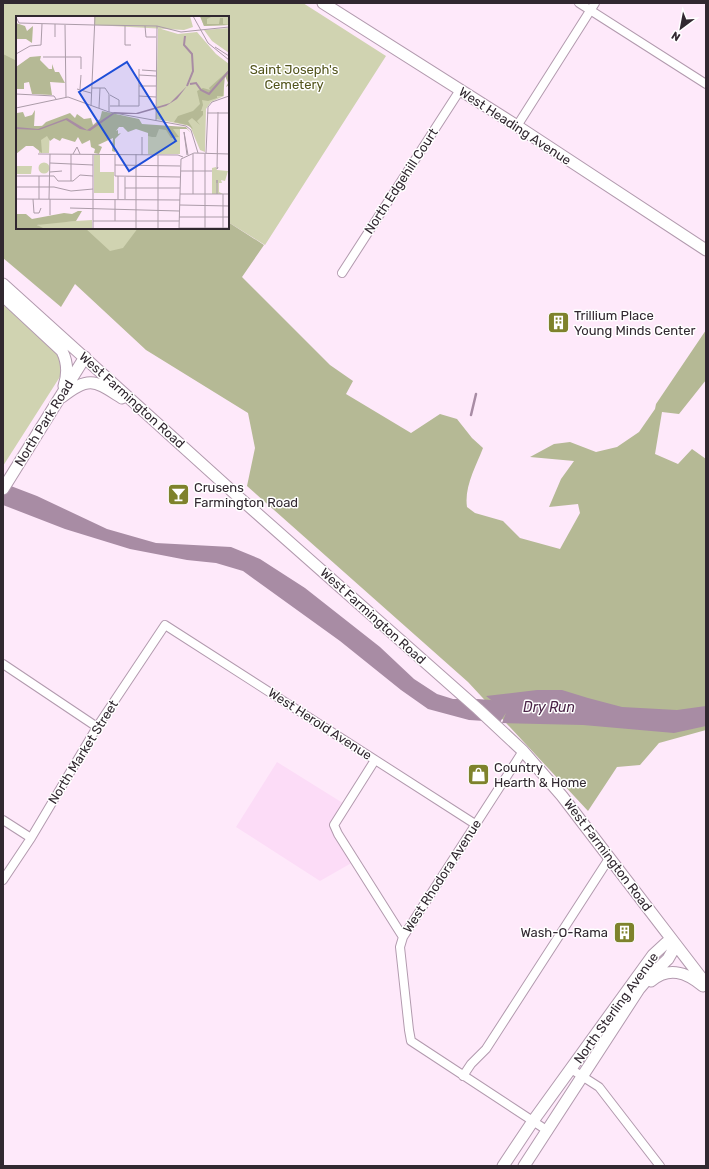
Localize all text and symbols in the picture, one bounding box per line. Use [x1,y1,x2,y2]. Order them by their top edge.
north arrow [661,8,701,48]
inset map [16,16,229,229]
text: N [669,28,683,44]
park label: Saint Joseph's Cemetery [250,62,339,92]
street label: West Heading Avenue [455,84,574,169]
street label: North Edgehill Court [361,125,442,237]
place label: Trillium Place Young Minds Center [574,308,695,339]
building icon: Trillium Place Young Minds Center [545,309,571,335]
street label: West Farmington Road [76,349,188,452]
street label: North Park Road [12,377,76,469]
place label: Crusens Farmington Road [194,480,298,511]
bar icon: Crusens Farmington Road [165,481,191,507]
street label: West Farmington Road [317,565,429,668]
street label: West Herold Avenue [265,685,375,763]
street label: North Market Street [45,697,121,807]
water label: Dry Run [523,699,575,716]
place label: Country Hearth & Home [494,760,587,790]
shop icon: Country Hearth & Home [465,761,491,787]
street label: West Farmington Road [560,796,655,915]
street label: West Rhodora Avenue [400,817,484,935]
building icon: Wash-O-Rama [611,919,637,945]
place label: Wash-O-Rama [520,925,608,940]
street label: North Sterling Avenue [571,950,662,1067]

